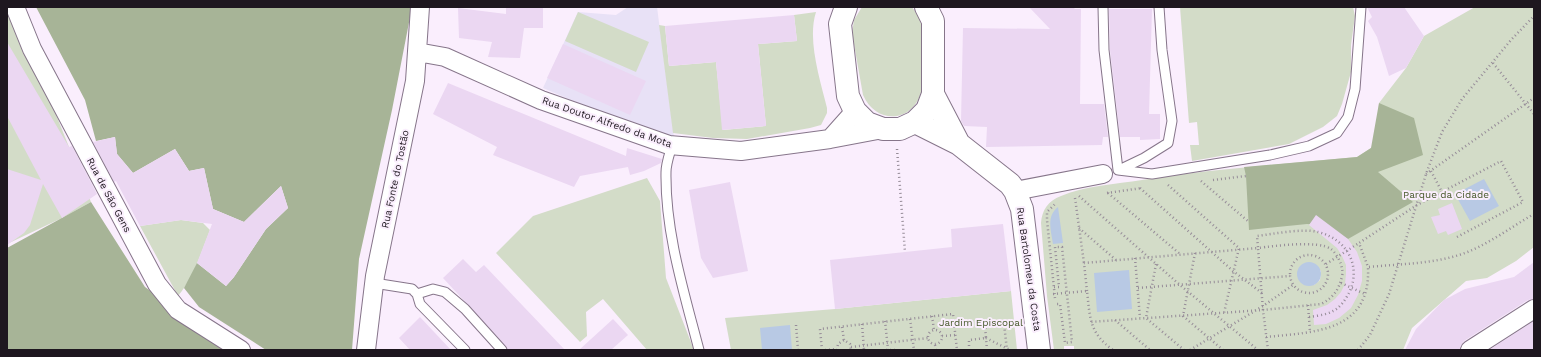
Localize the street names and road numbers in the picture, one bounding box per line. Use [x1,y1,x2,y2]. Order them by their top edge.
street label: Rua Doutor Alfredo da Mota [541,95,674,149]
street label: Rua Fonte do Tostão [379,129,411,229]
street label: Rua de São Gens [85,156,133,234]
street label: Rua Bartolomeu da Costa [1015,206,1043,332]

